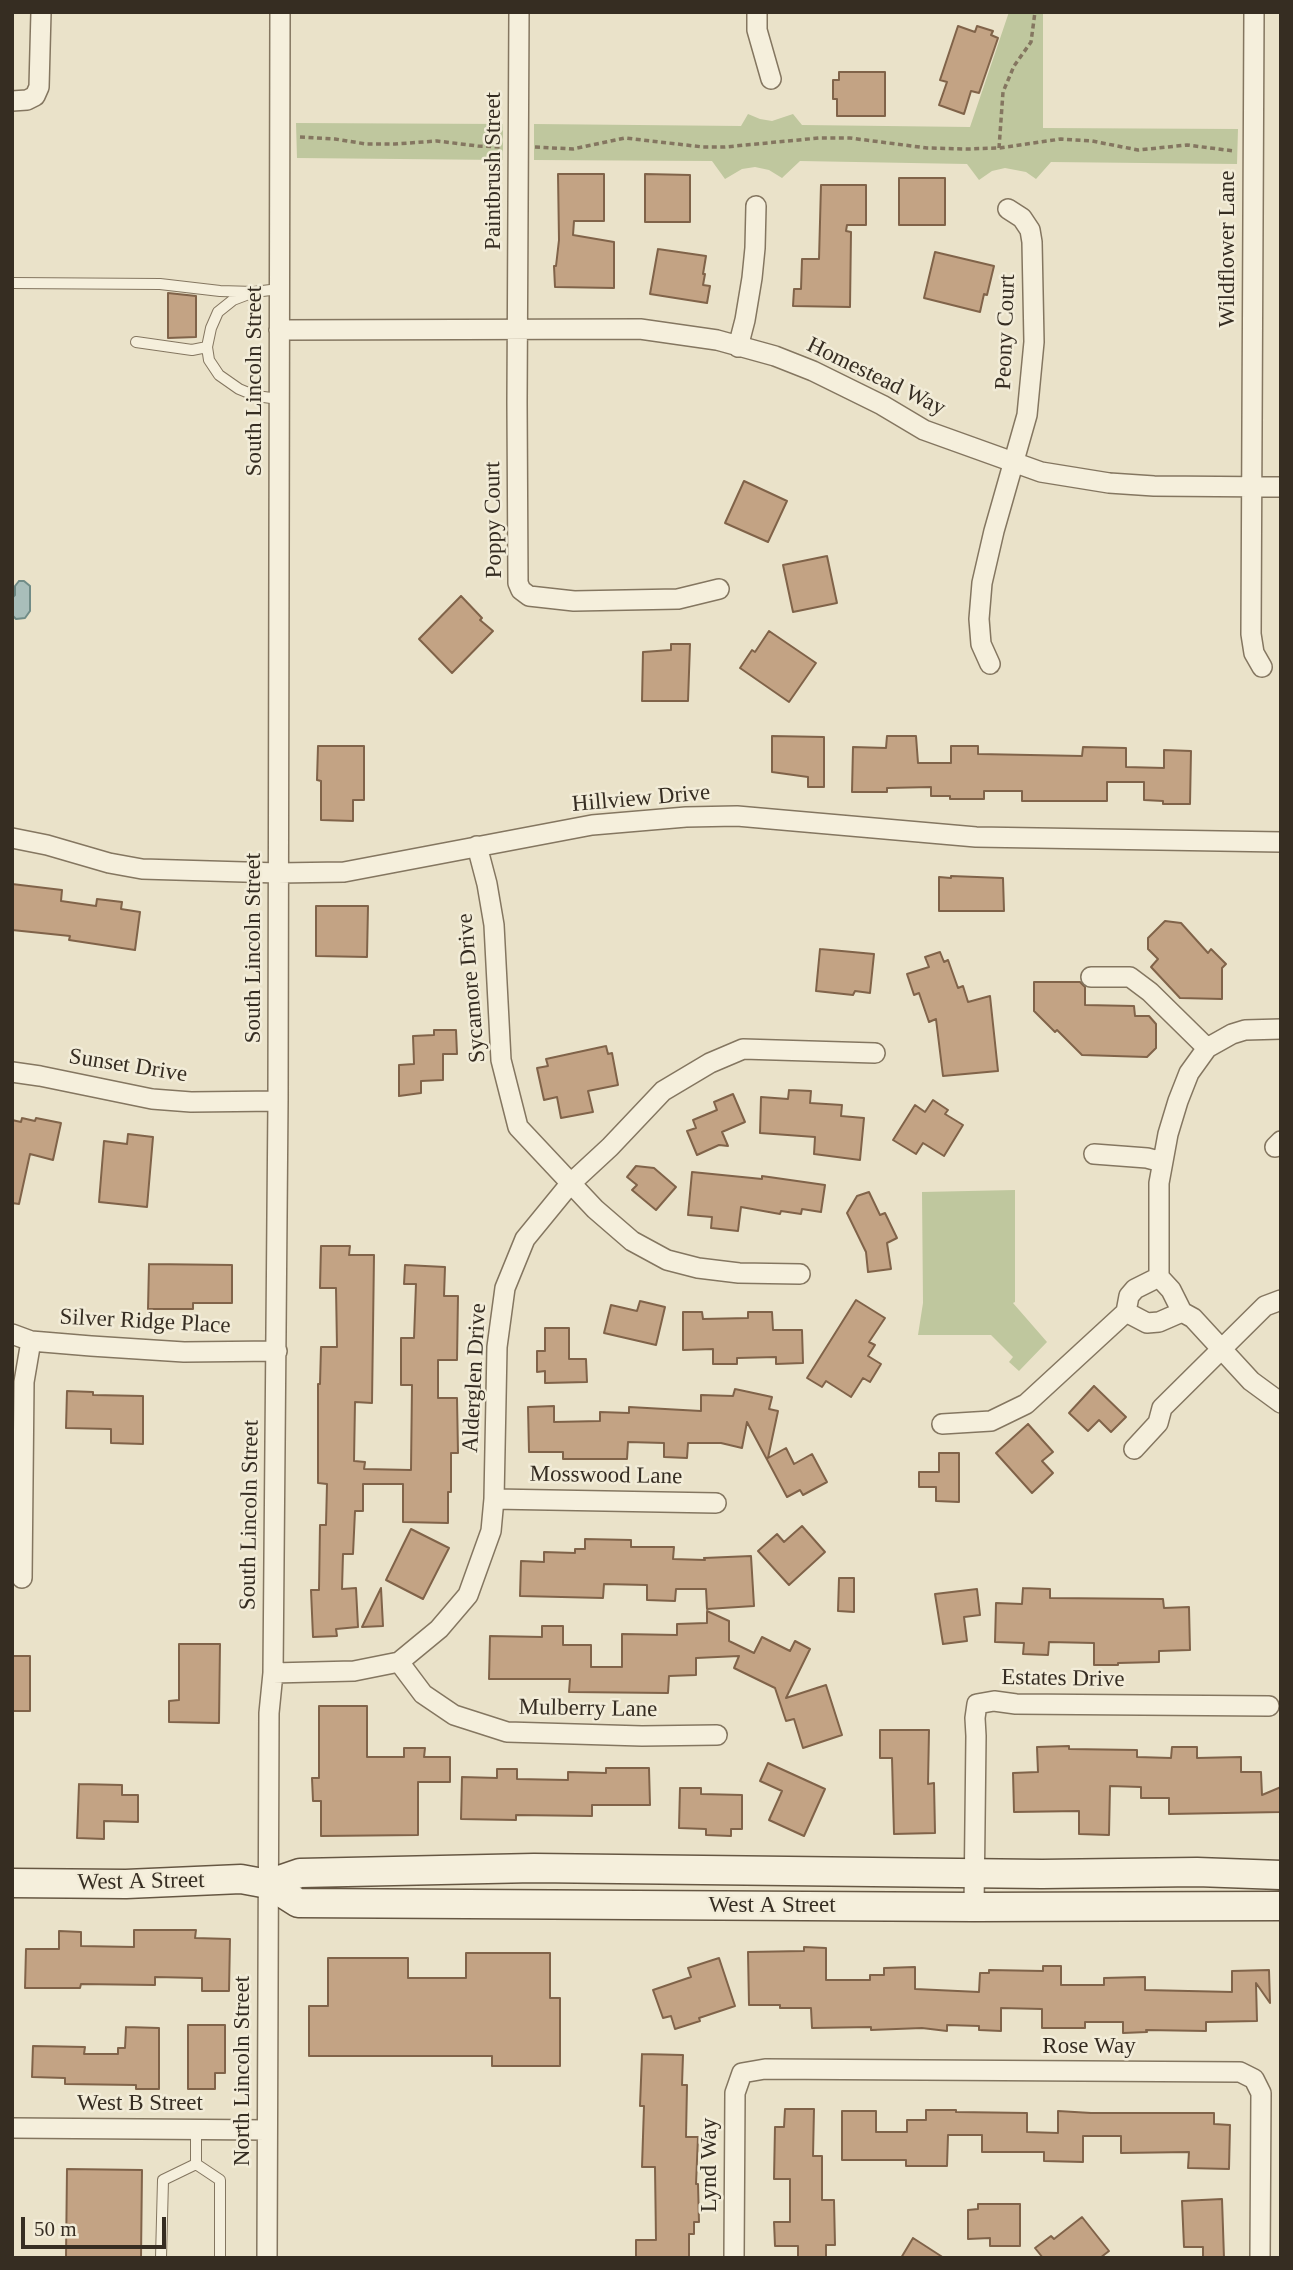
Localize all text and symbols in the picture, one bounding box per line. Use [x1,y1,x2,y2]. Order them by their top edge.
street label: Paintbrush Street [480,92,508,250]
street label: Wildflower Lane [1214,171,1242,327]
street label: Peony Court [990,274,1022,390]
street label: South Lincoln Street [241,286,269,476]
street label: Homestead Way [802,332,950,422]
street label: Poppy Court [479,461,509,579]
street label: Hillview Drive [571,779,711,819]
street label: South Lincoln Street [240,853,268,1043]
street label: Sycamore Drive [452,912,492,1064]
street label: Sunset Drive [67,1043,189,1089]
street label: Alderglen Drive [457,1303,493,1453]
street label: Silver Ridge Place [59,1304,231,1340]
street label: South Lincoln Street [235,1420,265,1610]
street label: Mosswood Lane [529,1461,683,1491]
street label: Estates Drive [1001,1664,1125,1694]
street label: Mulberry Lane [518,1694,658,1724]
street label: West A Street [77,1867,205,1897]
street label: West A Street [708,1892,836,1920]
street label: North Lincoln Street [229,1976,257,2166]
street label: Rose Way [1042,2033,1136,2061]
street label: West B Street [77,2090,203,2118]
street label: Lynd Way [696,2118,724,2212]
scale bar [24,2204,170,2248]
text: 50 m [34,2217,77,2241]

